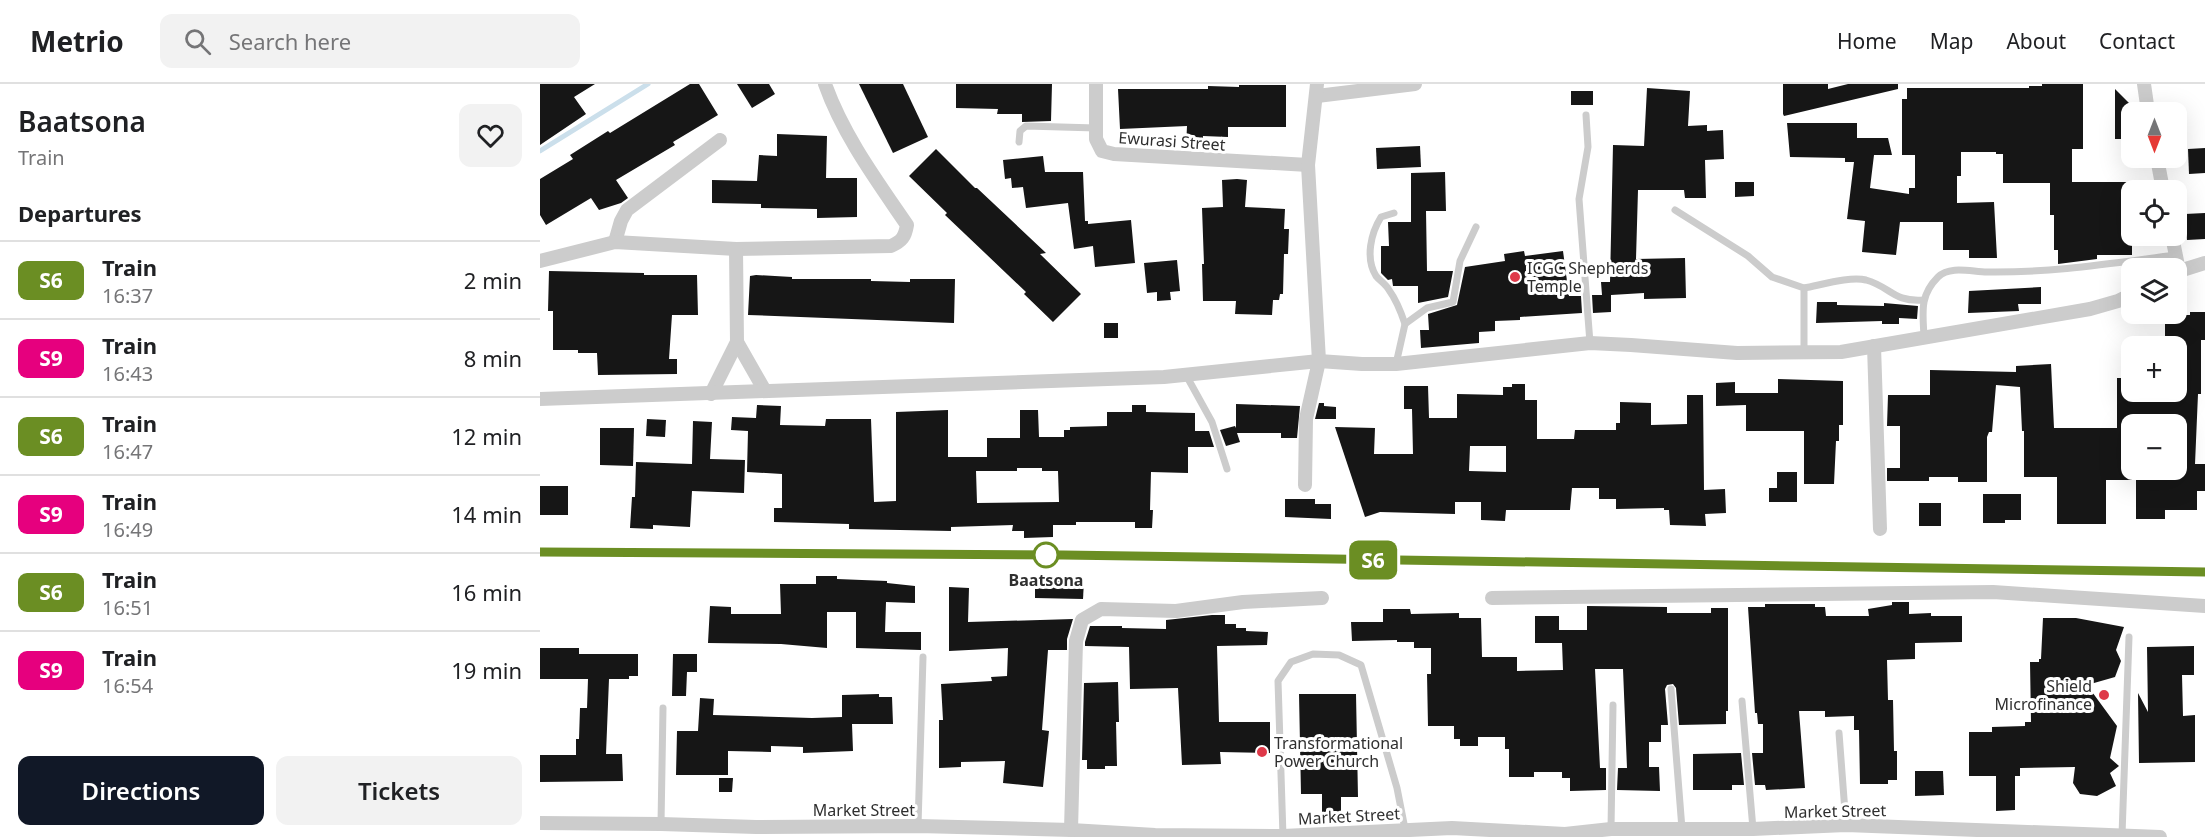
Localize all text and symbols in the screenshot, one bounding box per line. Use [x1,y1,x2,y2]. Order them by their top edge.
search box [160,14,580,68]
text: Metrio [30,22,124,60]
icon: search [181,25,214,58]
text: Search here [229,26,351,56]
text: Home [1837,27,1897,55]
text: Map [1930,27,1973,55]
text: About [2006,27,2066,55]
text: Contact [2099,27,2175,55]
text: Baatsona [18,102,146,140]
north arrow [2121,102,2187,168]
map controls [2121,102,2187,480]
button: heart [459,104,522,167]
street label: Ewurasi Street [1118,126,1226,156]
text: Train [18,144,65,171]
button: locate [2121,180,2187,246]
text: Departures [18,198,142,228]
text: Train [102,252,157,282]
place label: ICGC Shepherds Temple [1527,257,1648,297]
button: layers [2121,258,2187,324]
text: 2 min [464,265,522,295]
text: S6 [39,266,63,294]
marker: ICGC Shepherds Temple [1508,270,1522,284]
text: 16:37 [102,282,153,309]
text: Train [102,330,157,360]
button: + [2121,336,2187,402]
text: 8 min [464,343,522,373]
text: S9 [39,344,63,372]
text: 16:43 [102,360,153,387]
text: Train [102,408,157,438]
button: − [2121,414,2187,480]
text: 12 min [451,421,522,451]
text: S6 [39,422,63,450]
text: 16:47 [102,438,153,465]
text: Train [102,486,157,516]
text: 14 min [451,499,522,529]
text: S9 [39,500,63,528]
text: 16:49 [102,516,153,543]
line badge: S6 [1346,540,1400,580]
marker: Baatsona [1033,542,1059,568]
text: S6 [1361,546,1385,574]
text: Train [102,564,157,594]
place label: Baatsona [1009,569,1083,591]
text: 16 min [451,577,522,607]
text: S6 [39,578,63,606]
text: 16:51 [102,594,153,621]
text: Train [102,642,157,672]
text: 19 min [451,655,522,685]
text: S9 [39,656,63,684]
text: 16:54 [102,672,153,699]
place label: Shield Microfinance [1995,675,2092,715]
marker: Shield Microfinance [2097,688,2111,702]
place label: Transformational Power Church [1274,732,1403,772]
marker: Transformational Power Church [1255,745,1269,759]
button: Directions [18,756,264,825]
button: Tickets [276,756,522,825]
street label: Market Street [813,799,915,821]
street label: Market Street [1784,799,1887,823]
street label: Market Street [1297,802,1401,830]

